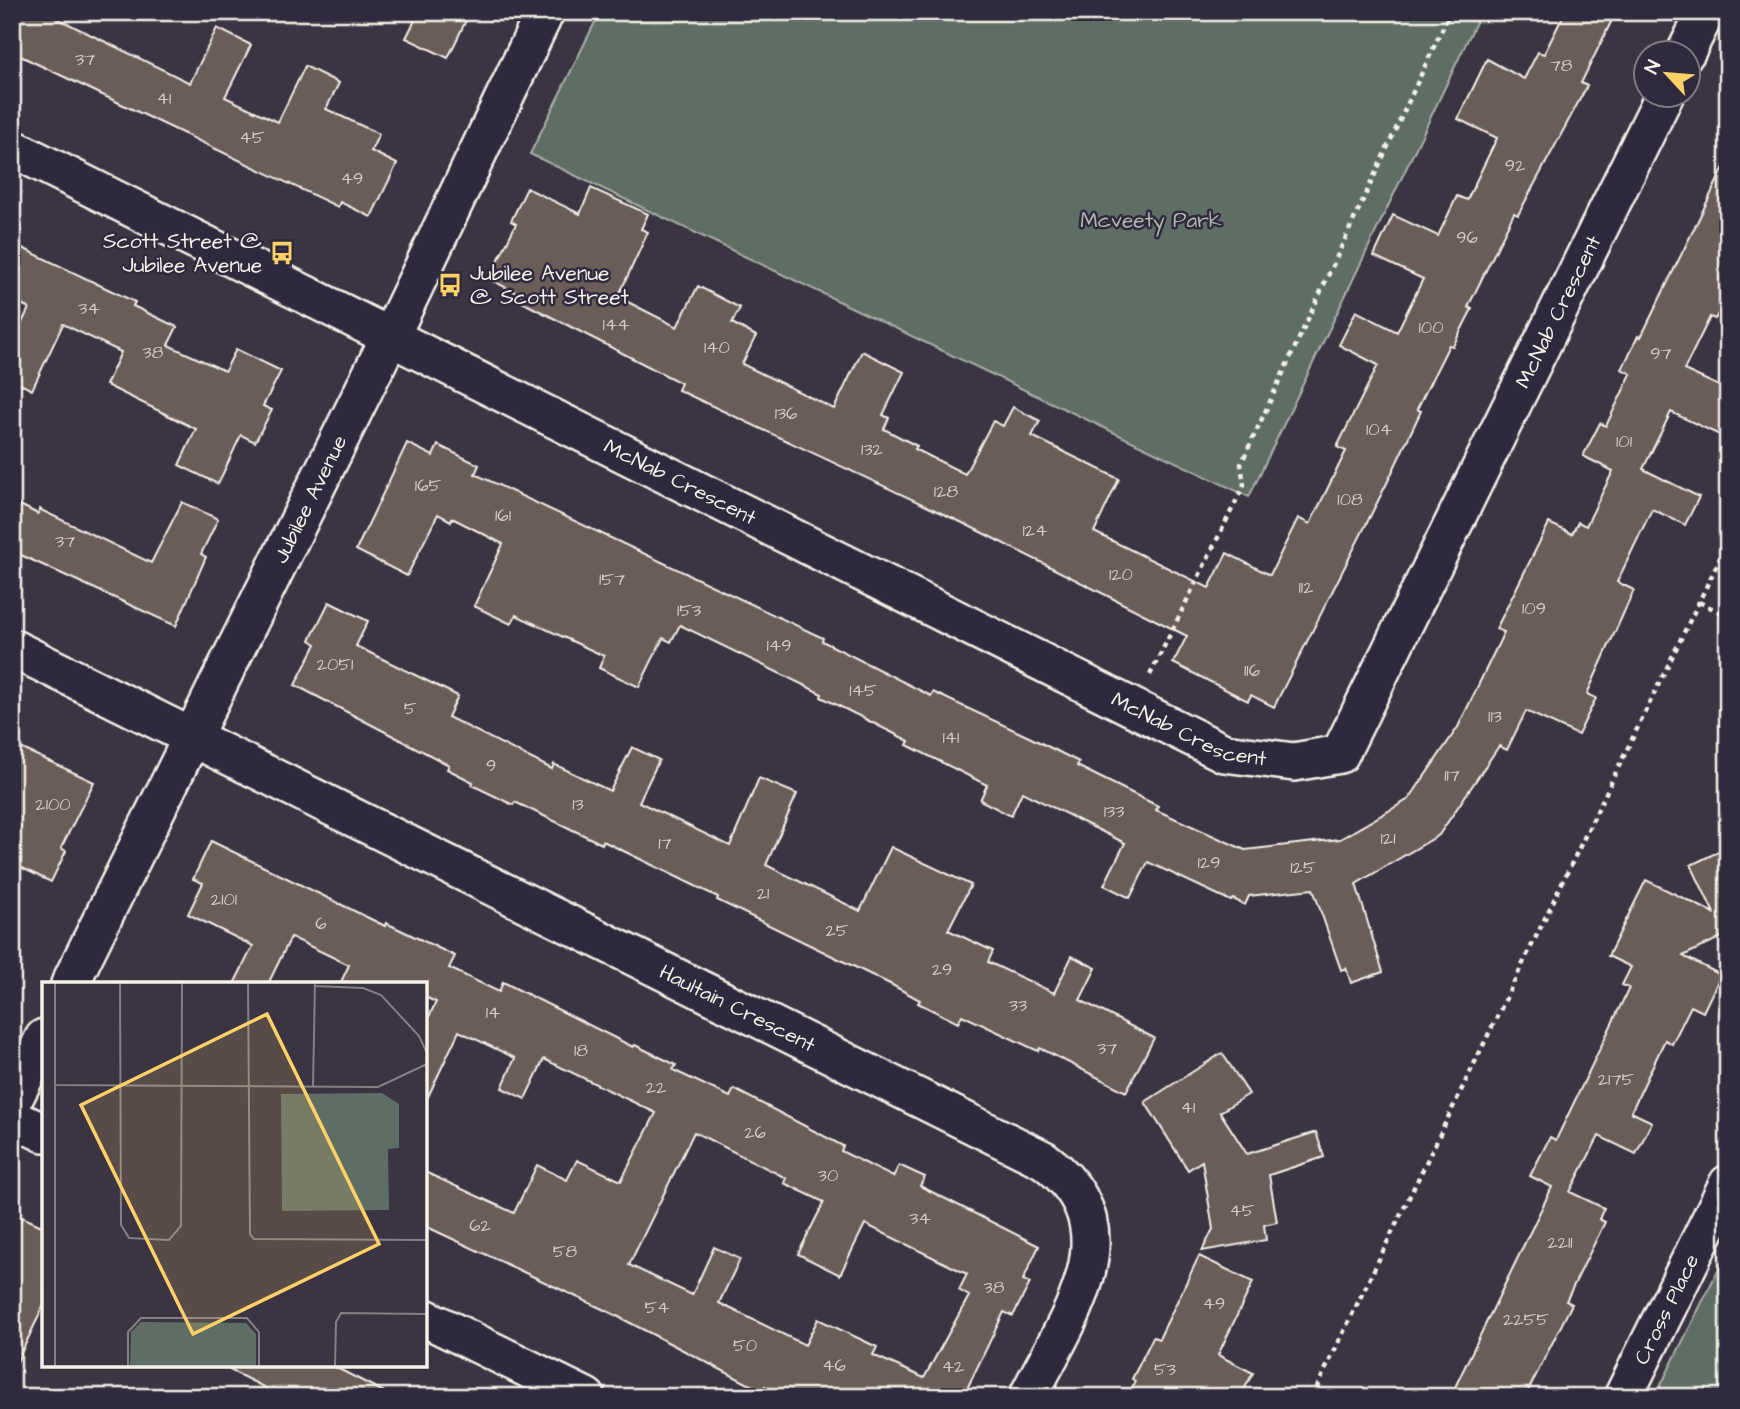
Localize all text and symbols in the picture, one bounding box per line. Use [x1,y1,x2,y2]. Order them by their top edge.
north arrow [1632,38,1702,108]
house number: 37 [75,47,95,72]
house number: 78 [1550,53,1573,78]
text: N [1638,56,1668,78]
house number: 41 [157,86,171,111]
house number: 45 [240,125,265,150]
house number: 92 [1505,153,1526,178]
house number: 49 [341,166,363,191]
park label: Mcveety Park [1080,206,1222,237]
house number: 96 [1456,225,1478,250]
place label: Scott Street @ Jubilee Avenue [103,227,262,280]
street label: McNab Crescent [1508,230,1608,393]
bus stop icon: Scott Street @ Jubilee Avenue [268,239,296,267]
place label: Jubilee Avenue @ Scott Street [470,259,630,312]
bus stop icon: Jubilee Avenue @ Scott Street [436,271,464,299]
house number: 34 [78,296,100,321]
house number: 144 [603,312,629,337]
house number: 100 [1418,315,1444,340]
house number: 140 [704,335,730,360]
house number: 38 [143,340,164,365]
house number: 97 [1650,341,1672,366]
house number: 136 [775,401,797,426]
house number: 104 [1366,417,1392,442]
house number: 101 [1616,429,1632,454]
street label: Jubilee Avenue [266,430,354,568]
street label: McNab Crescent [599,432,762,533]
house number: 132 [861,437,884,462]
house number: 165 [415,473,441,498]
house number: 128 [934,479,958,504]
house number: 108 [1337,487,1363,512]
house number: 161 [495,503,511,528]
house number: 124 [1023,518,1047,543]
house number: 37 [55,529,75,554]
house number: 120 [1109,562,1133,587]
house number: 157 [599,567,625,592]
house number: 112 [1299,575,1314,600]
house number: 109 [1522,596,1546,621]
house number: 153 [677,598,701,623]
house number: 149 [767,633,791,658]
house number: 2051 [317,652,353,677]
house number: 116 [1244,658,1260,683]
house number: 145 [849,678,877,703]
street label: McNab Crescent [1106,685,1269,773]
house number: 5 [404,696,417,721]
house number: 113 [1488,704,1502,729]
house number: 141 [943,725,959,750]
house number: 9 [486,753,496,778]
house number: 117 [1444,763,1460,788]
house number: 2100 [35,792,71,817]
house number: 13 [572,792,584,817]
house number: 133 [1104,799,1124,824]
house number: 121 [1381,826,1395,851]
house number: 17 [658,831,672,856]
house number: 129 [1198,850,1220,875]
house number: 125 [1290,855,1316,880]
house number: 21 [757,881,769,906]
house number: 2101 [211,887,237,912]
house number: 6 [315,911,327,936]
house number: 25 [825,918,849,943]
house number: 29 [932,957,952,982]
street label: Haultain Crescent [654,958,821,1060]
inset map [42,982,427,1367]
house number: 33 [1009,993,1027,1018]
house number: 14 [486,1000,500,1025]
house number: 37 [1097,1036,1117,1061]
house number: 18 [574,1038,588,1063]
house number: 2175 [1598,1067,1634,1092]
house number: 22 [646,1075,667,1100]
house number: 41 [1181,1095,1195,1120]
house number: 26 [744,1120,766,1145]
house number: 30 [818,1163,838,1188]
house number: 45 [1230,1198,1255,1223]
house number: 34 [909,1206,931,1231]
house number: 62 [469,1213,491,1238]
house number: 2211 [1547,1230,1573,1255]
house number: 58 [553,1239,578,1264]
street label: Cross Place [1627,1249,1706,1369]
house number: 38 [984,1275,1005,1300]
house number: 49 [1203,1291,1225,1316]
house number: 54 [645,1295,670,1320]
house number: 2255 [1503,1307,1549,1332]
house number: 50 [733,1333,757,1358]
house number: 46 [822,1353,846,1378]
house number: 42 [942,1354,965,1379]
house number: 53 [1154,1357,1176,1382]

